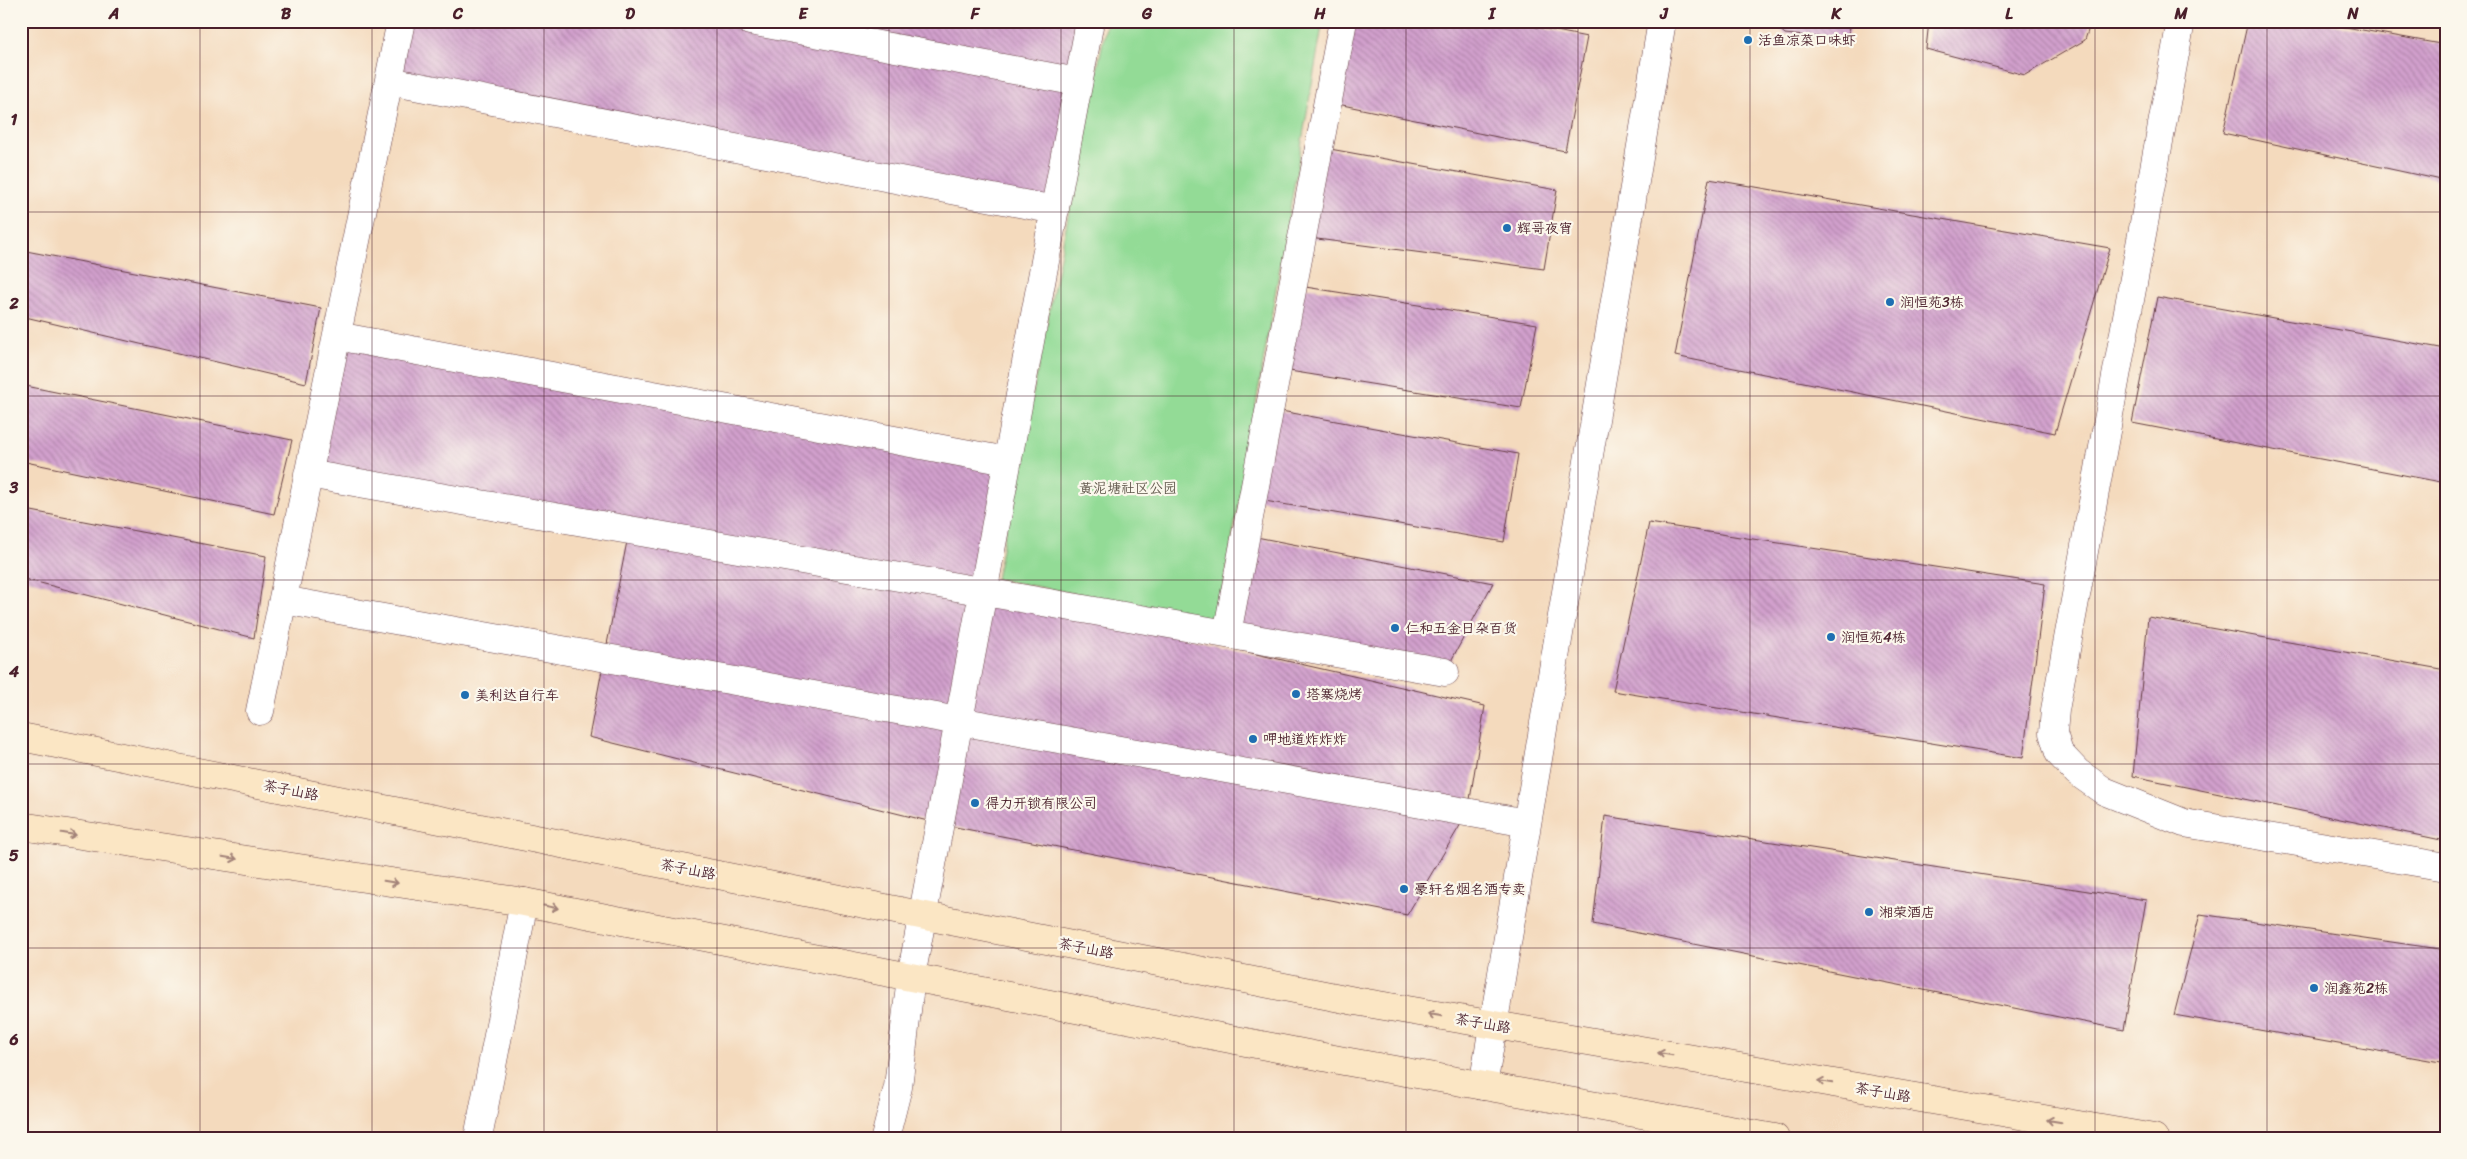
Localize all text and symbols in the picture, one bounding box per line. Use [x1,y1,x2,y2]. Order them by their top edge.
text: A [108,0,119,28]
text: B [281,0,292,28]
text: C [452,0,464,28]
text: D [625,0,635,28]
text: E [799,0,809,28]
text: F [970,0,981,28]
text: G [1141,0,1153,28]
text: H [1313,0,1326,28]
text: I [1488,0,1497,28]
text: J [1659,0,1669,28]
text: K [1830,0,1842,28]
text: L [2005,0,2013,28]
text: M [2173,0,2188,28]
text: N [2346,0,2359,28]
place label: 活鱼凉菜口味虾 [1758,28,1856,53]
marker: 活鱼凉菜口味虾 [1742,34,1754,46]
text: 1 [11,105,18,134]
place label: 辉哥夜宵 [1517,216,1573,241]
marker: 辉哥夜宵 [1501,222,1513,234]
text: 2 [8,289,19,318]
place label: 润恒苑3栋 [1900,290,1964,315]
marker: 润恒苑3栋 [1884,296,1896,308]
text: 3 [9,473,19,502]
park label: 黄泥塘社区公园 [1079,476,1177,501]
place label: 仁和五金日杂百货 [1405,616,1517,641]
marker: 仁和五金日杂百货 [1389,622,1401,634]
place label: 润恒苑4栋 [1841,625,1906,650]
marker: 润恒苑4栋 [1825,631,1837,643]
text: 4 [8,657,19,686]
place label: 塔寨烧烤 [1306,682,1362,707]
place label: 美利达自行车 [475,683,559,708]
marker: 塔寨烧烤 [1290,688,1302,700]
marker: 美利达自行车 [459,689,471,701]
place label: 呷地道炸炸炸 [1263,727,1347,752]
marker: 呷地道炸炸炸 [1247,733,1259,745]
street label: 茶子山路 [261,773,321,808]
place label: 得力开锁有限公司 [985,791,1097,816]
marker: 得力开锁有限公司 [969,797,981,809]
one-way arrow [61,829,77,839]
text: 5 [9,841,19,870]
street label: 茶子山路 [658,852,718,887]
one-way arrow [222,853,238,863]
one-way arrow [383,877,399,887]
place label: 豪轩名烟名酒专卖 [1414,877,1526,902]
marker: 豪轩名烟名酒专卖 [1398,883,1410,895]
place label: 湘荣酒店 [1879,900,1935,925]
one-way arrow [543,903,559,913]
marker: 湘荣酒店 [1863,906,1875,918]
street label: 茶子山路 [1056,931,1116,966]
place label: 润鑫苑2栋 [2324,976,2388,1001]
marker: 润鑫苑2栋 [2308,982,2320,994]
street label: 茶子山路 [1453,1006,1513,1041]
one-way arrow [1428,1010,1444,1020]
text: 6 [8,1025,19,1054]
one-way arrow [1657,1049,1673,1059]
street label: 茶子山路 [1853,1075,1913,1110]
one-way arrow [1817,1076,1833,1086]
one-way arrow [2046,1115,2062,1125]

